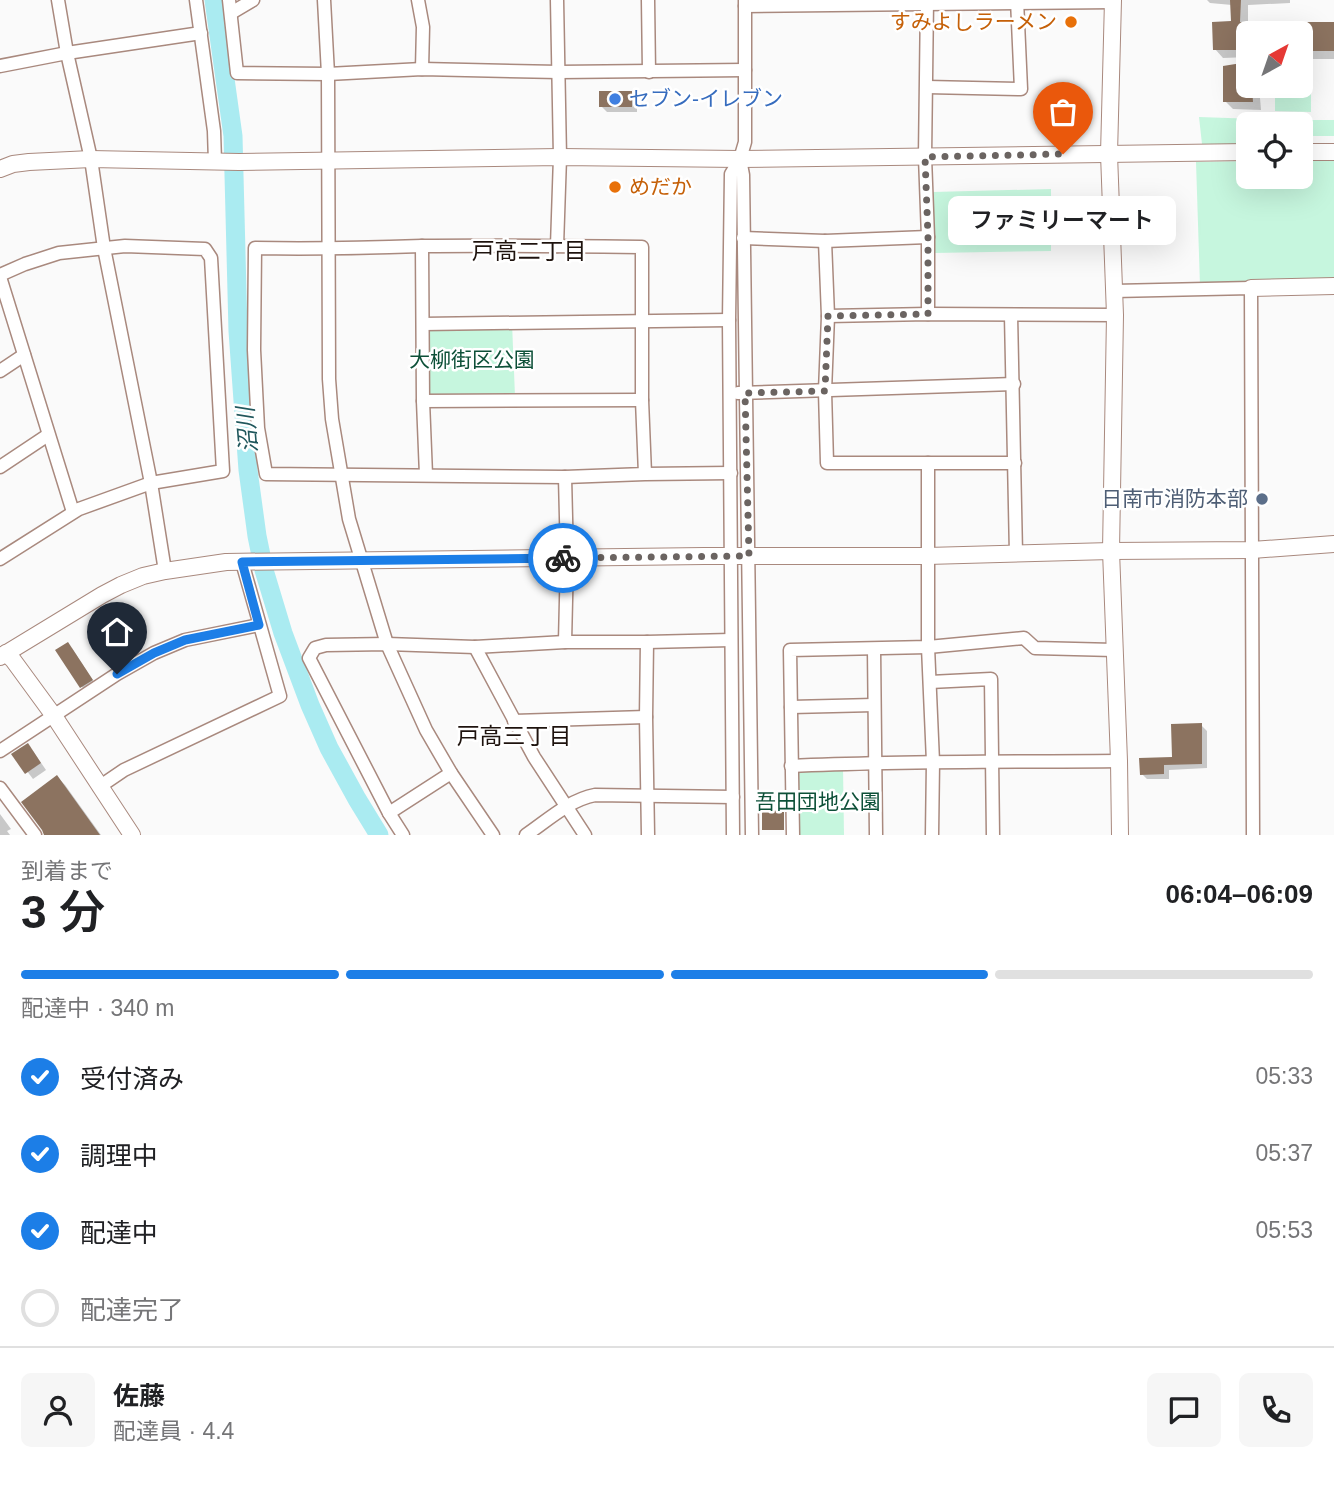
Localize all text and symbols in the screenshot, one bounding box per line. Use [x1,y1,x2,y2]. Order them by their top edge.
place label: すみよしラーメン [890,10,1057,33]
marker: すみよしラーメン [1063,14,1079,30]
north arrow [1236,21,1312,98]
map controls [1236,21,1313,189]
pin [1033,82,1093,154]
place label: セブン-イレブン [629,87,783,110]
marker: セブン-イレブン [607,91,623,107]
icon: bag [1044,93,1082,131]
button: locate [1236,112,1313,189]
place label: めだか [629,175,692,198]
marker: めだか [607,179,623,195]
callout: ファミリーマート [949,196,1177,245]
text: ファミリーマート [970,207,1154,233]
district label: 戸高二丁目 [472,238,587,264]
park label: 大柳街区公園 [409,348,535,371]
water label: 沼川 [232,403,262,454]
place label: 日南市消防本部 [1101,487,1248,510]
marker: 日南市消防本部 [1254,491,1270,507]
courier [528,523,598,593]
icon: bike [544,539,582,577]
pin [87,602,147,674]
icon: home [98,613,136,651]
district label: 戸高三丁目 [457,723,572,749]
park label: 吾田団地公園 [755,790,881,813]
text: 到着まで [21,858,113,884]
text: 06:04–06:09 [1166,879,1313,909]
text: 3 分 [21,886,105,938]
text: 配達中 · 340 m [21,995,174,1021]
icon: check [21,1058,59,1096]
text: 05:33 [1255,1063,1313,1089]
text: 受付済み [80,1064,184,1094]
icon: check [21,1135,59,1173]
text: 05:37 [1255,1140,1313,1166]
text: 調理中 [80,1141,158,1171]
icon: check [21,1212,59,1250]
text: 05:53 [1255,1217,1313,1243]
text: 配達中 [80,1218,158,1248]
text: 配達完了 [80,1295,184,1325]
button: person [21,1373,95,1447]
button: chat [1147,1373,1221,1447]
button: phone [1239,1373,1313,1447]
text: 佐藤 [113,1381,165,1411]
text: 配達員 · 4.4 [113,1418,234,1444]

